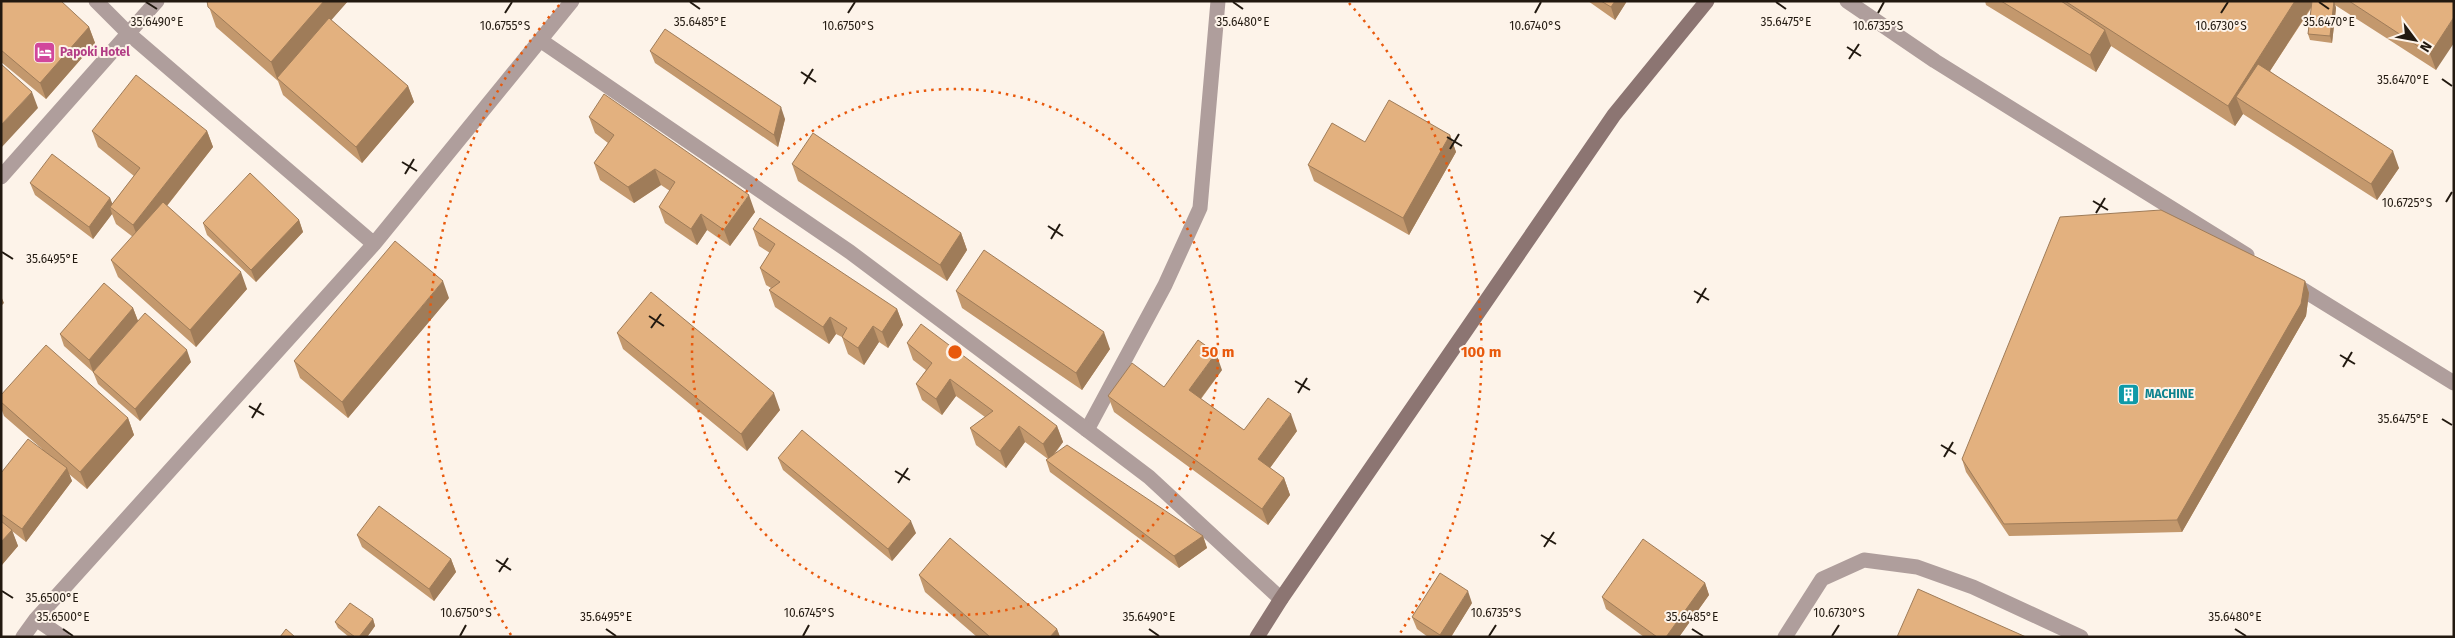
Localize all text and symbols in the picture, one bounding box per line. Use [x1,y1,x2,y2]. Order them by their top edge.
text: 35.6490°E [131,15,184,29]
text: 35.6485°E [674,15,726,29]
text: 35.6480°E [1216,15,1270,29]
text: 35.6475°E [1761,15,1812,29]
text: 35.6470°E [2303,15,2355,29]
north arrow [2390,15,2440,65]
text: 10.6755°S [480,19,531,33]
text: 10.6750°S [822,19,874,33]
text: 10.6740°S [1509,19,1561,33]
text: 10.6735°S [1853,19,1904,33]
text: 10.6730°S [2195,19,2247,33]
text: N [2416,38,2435,55]
hotel icon: Papoki Hotel [32,40,56,64]
place label: Papoki Hotel [60,45,130,59]
text: 35.6470°E [2377,73,2429,87]
text: 10.6725°S [2382,196,2433,210]
text: 35.6495°E [26,252,78,266]
centre of rings [946,343,964,361]
text: 50 m [1201,343,1235,361]
text: 100 m [1461,343,1501,361]
building icon: MACHINE [2117,382,2141,406]
place label: MACHINE [2145,387,2194,401]
text: 35.6475°E [2378,412,2429,426]
text: 35.6500°E [25,591,79,605]
text: 10.6750°S [440,606,492,620]
text: 10.6745°S [784,606,835,620]
text: 10.6735°S [1471,606,1522,620]
text: 10.6730°S [1813,606,1865,620]
text: 35.6500°E [36,610,90,624]
text: 35.6495°E [580,610,632,624]
text: 35.6490°E [1123,610,1176,624]
text: 35.6485°E [1666,610,1718,624]
text: 35.6480°E [2208,610,2262,624]

